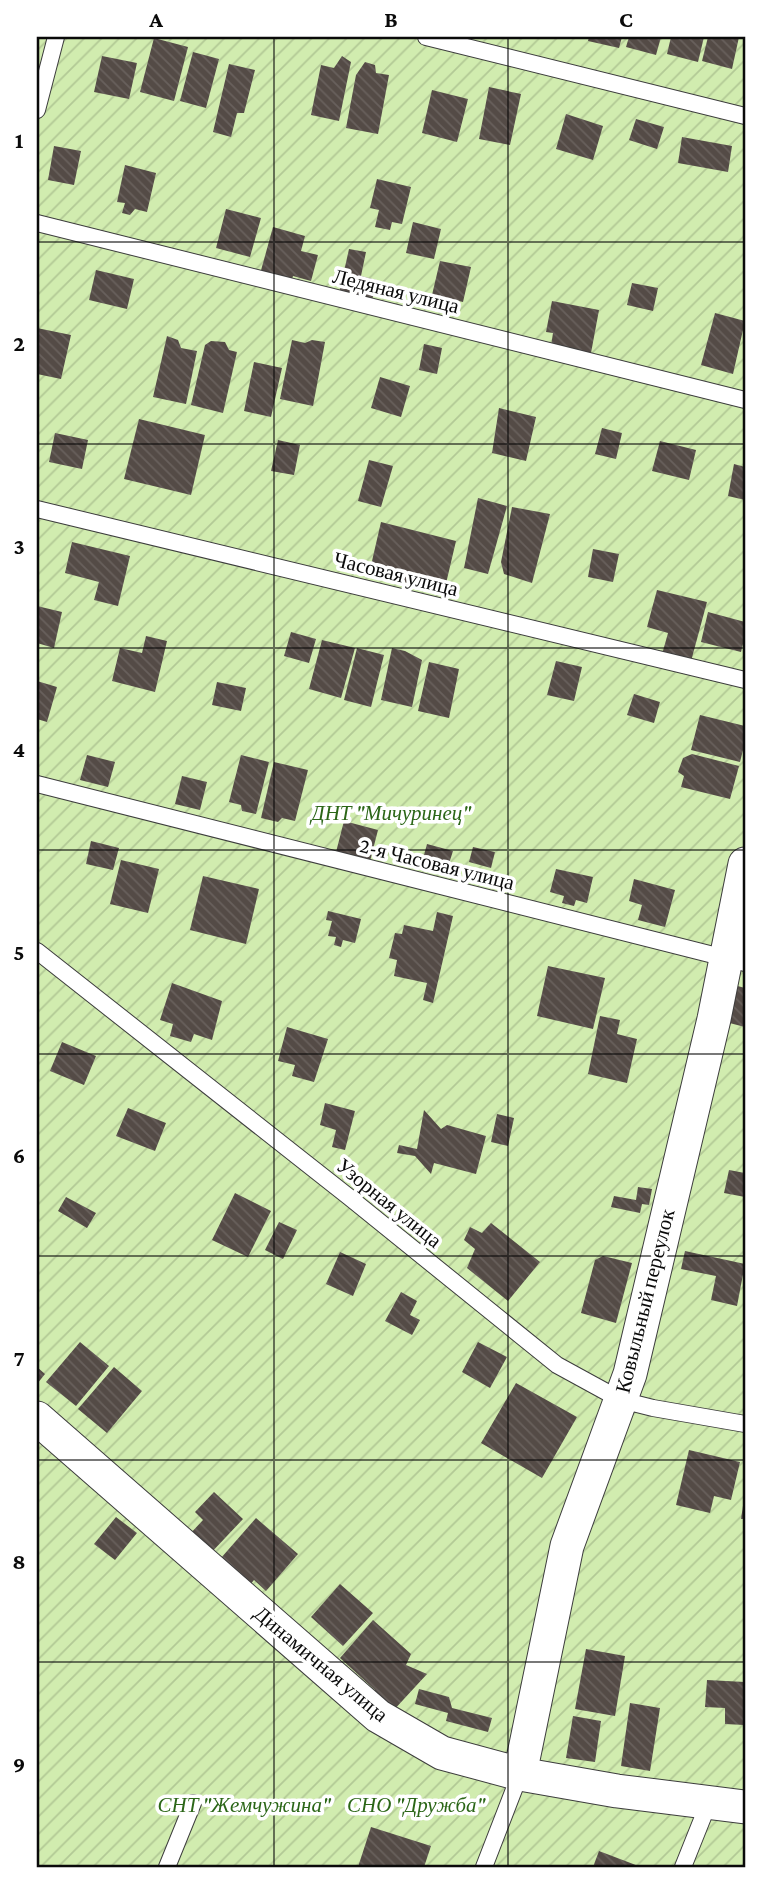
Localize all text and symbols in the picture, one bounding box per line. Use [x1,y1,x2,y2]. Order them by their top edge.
text: A [148,6,163,32]
text: B [384,6,398,32]
text: C [619,6,633,32]
text: 1 [15,127,24,153]
street label: Ледяная улица [330,264,462,318]
text: 2 [13,330,25,356]
text: 3 [13,533,25,559]
street label: Часовая улица [331,547,461,601]
text: 4 [13,736,25,762]
park label: ДНТ "Мичуринец" [309,801,472,825]
street label: 2-я Часовая улица [357,833,517,895]
text: 5 [13,939,25,965]
text: 6 [13,1142,25,1168]
street label: Узорная улица [332,1153,447,1253]
street label: Ковыльный переулок [611,1206,680,1395]
text: 7 [13,1345,25,1371]
text: 8 [12,1548,26,1574]
street label: Динамичная улица [249,1601,393,1727]
text: 9 [13,1751,25,1777]
park label: СНТ "Жемчужина" [157,1793,332,1817]
park label: СНО "Дружба" [347,1793,486,1817]

